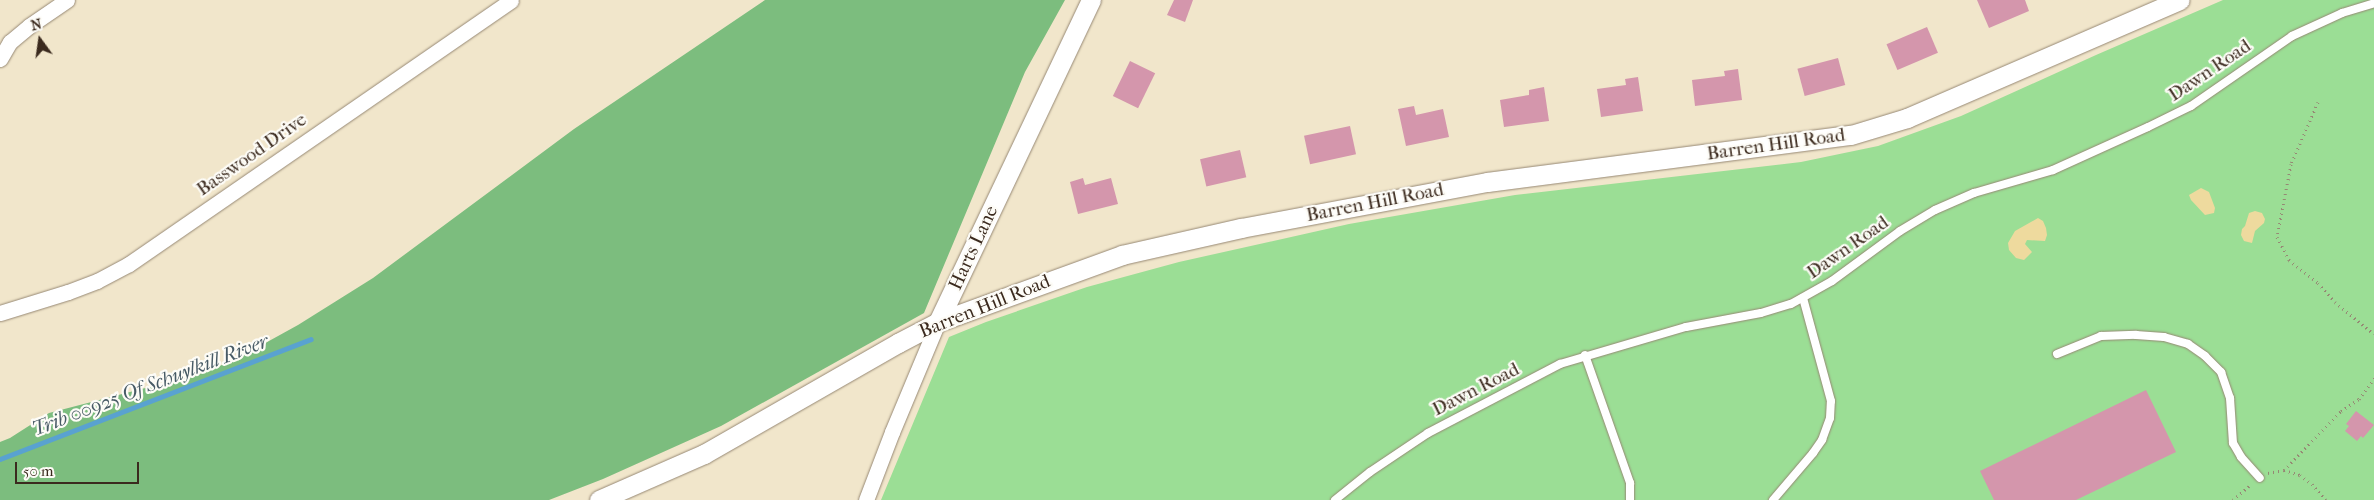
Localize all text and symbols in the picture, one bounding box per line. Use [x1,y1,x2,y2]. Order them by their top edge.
north arrow [15,15,65,65]
text: N [29,15,43,34]
street label: Dawn Road [2164,35,2256,107]
street label: Basswood Drive [193,109,311,201]
street label: Barren Hill Road [1705,124,1847,166]
street label: Barren Hill Road [1304,179,1446,227]
street label: Harts Lane [945,202,1003,294]
street label: Dawn Road [1803,212,1893,284]
street label: Barren Hill Road [916,270,1054,344]
water label: Trib 00925 Of Schuylkill River [28,329,272,441]
street label: Dawn Road [1429,358,1523,422]
scale bar [18,452,141,484]
text: 50 m [23,462,53,480]

